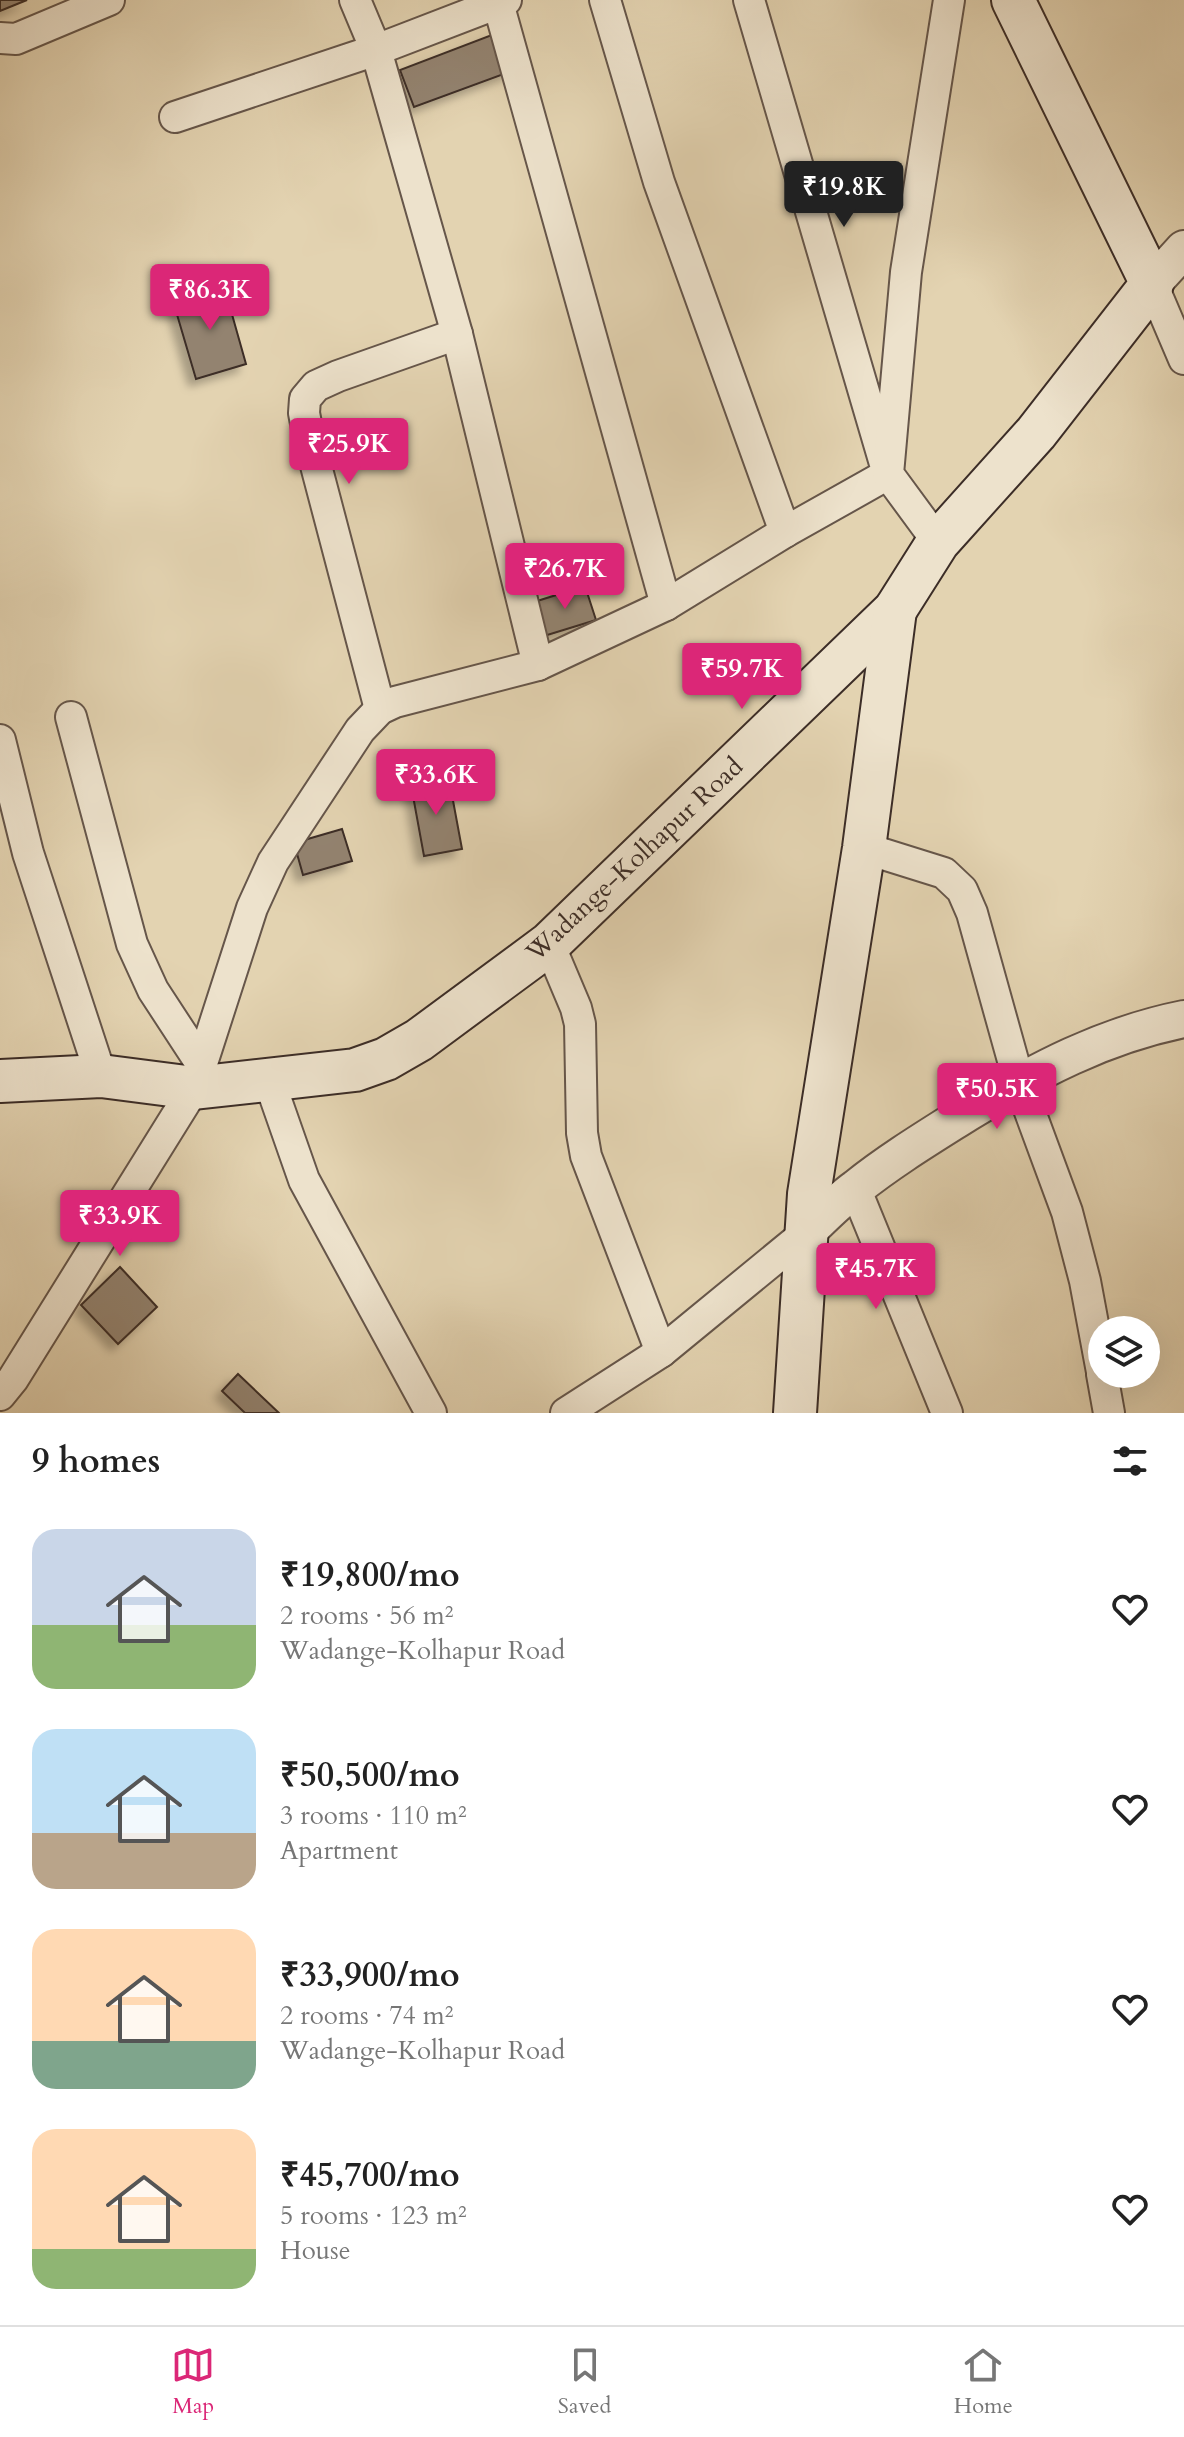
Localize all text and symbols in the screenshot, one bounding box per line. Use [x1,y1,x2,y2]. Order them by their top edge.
pin: ₹19.8K [779,161,909,229]
text: ₹19.8K [802,169,886,204]
pin: ₹86.3K [145,264,275,332]
text: ₹86.3K [168,272,252,307]
pin: ₹25.9K [284,418,414,486]
text: ₹25.9K [307,426,391,461]
pin: ₹26.7K [500,543,630,611]
text: ₹26.7K [523,551,607,586]
pin: ₹59.7K [677,643,807,711]
text: ₹59.7K [700,651,784,686]
pin: ₹33.6K [371,749,501,817]
street label: Wadange-Kolhapur Road [517,749,751,970]
text: ₹33.6K [394,757,478,792]
pin: ₹50.5K [932,1063,1062,1131]
text: ₹50.5K [955,1071,1039,1106]
pin: ₹33.9K [55,1190,185,1258]
text: ₹33.9K [78,1198,162,1233]
pin: ₹45.7K [811,1243,941,1311]
text: ₹45.7K [834,1251,918,1286]
map controls [1088,1316,1160,1388]
button: layers [1088,1316,1160,1388]
text: 9 homes [32,1438,160,1484]
icon: filters [1108,1439,1152,1483]
text: ₹19,800/mo [280,1552,460,1598]
icon: home [96,1561,192,1657]
icon: heart [1108,1587,1152,1631]
text: 2 rooms · 56 m² [280,1598,453,1633]
text: Wadange-Kolhapur Road [280,1633,565,1668]
text: ₹50,500/mo [280,1752,460,1798]
icon: home [96,1761,192,1857]
icon: heart [1108,1787,1152,1831]
text: 3 rooms · 110 m² [280,1798,467,1833]
text: Apartment [280,1833,398,1868]
text: ₹33,900/mo [280,1952,460,1998]
icon: home [96,1961,192,2057]
icon: heart [1108,1987,1152,2031]
text: 2 rooms · 74 m² [280,1998,453,2033]
text: Wadange-Kolhapur Road [280,2033,565,2068]
text: ₹45,700/mo [280,2152,460,2198]
icon: home [96,2161,192,2257]
icon: heart [1108,2187,1152,2231]
text: 5 rooms · 123 m² [280,2198,467,2233]
text: House [280,2233,351,2268]
tab: Map [171,2343,215,2421]
tab: Saved [558,2343,611,2421]
tab: Home [954,2343,1013,2421]

